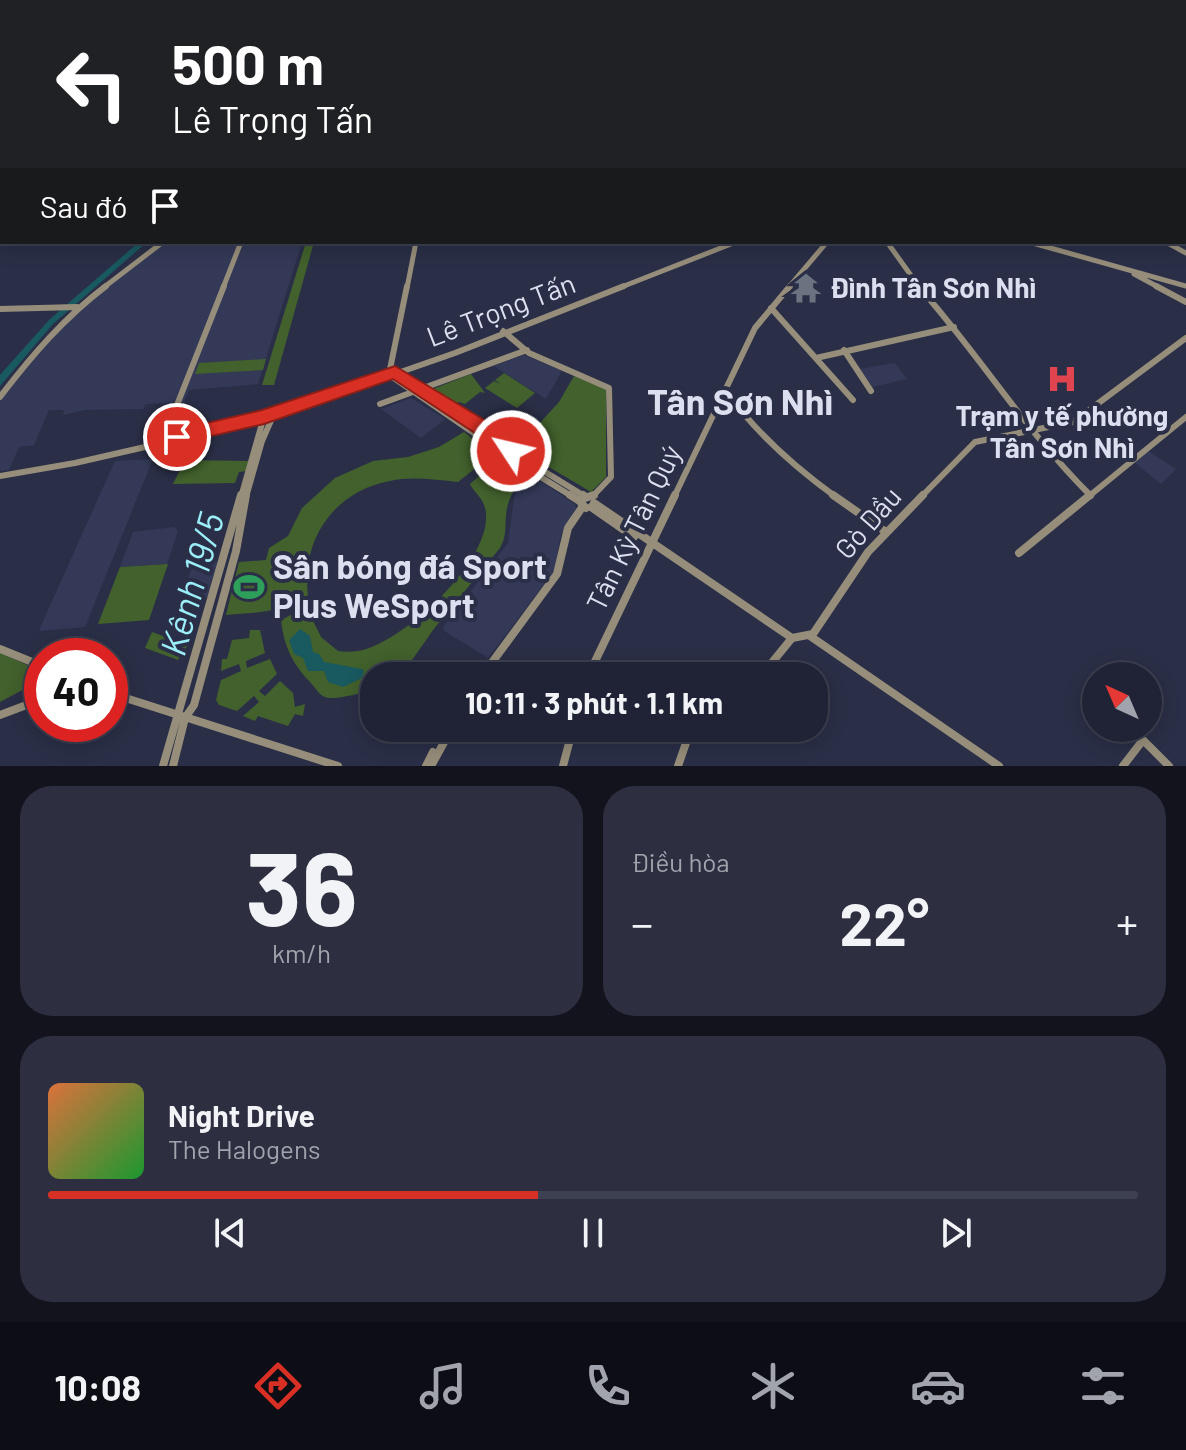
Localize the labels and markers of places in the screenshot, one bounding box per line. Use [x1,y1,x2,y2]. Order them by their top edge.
place label: Đình Tân Sơn Nhì [830,270,1036,304]
temple icon: Đình Tân Sơn Nhì [789,271,823,305]
hospital icon: Trạm y tế phường Tân Sơn Nhì [1045,362,1079,396]
place label: Trạm y tế phường Tân Sơn Nhì [956,398,1168,464]
pin [143,403,211,471]
place label: Sân bóng đá Sport Plus WeSport [273,545,547,625]
sports icon: Sân bóng đá Sport Plus WeSport [232,570,266,604]

